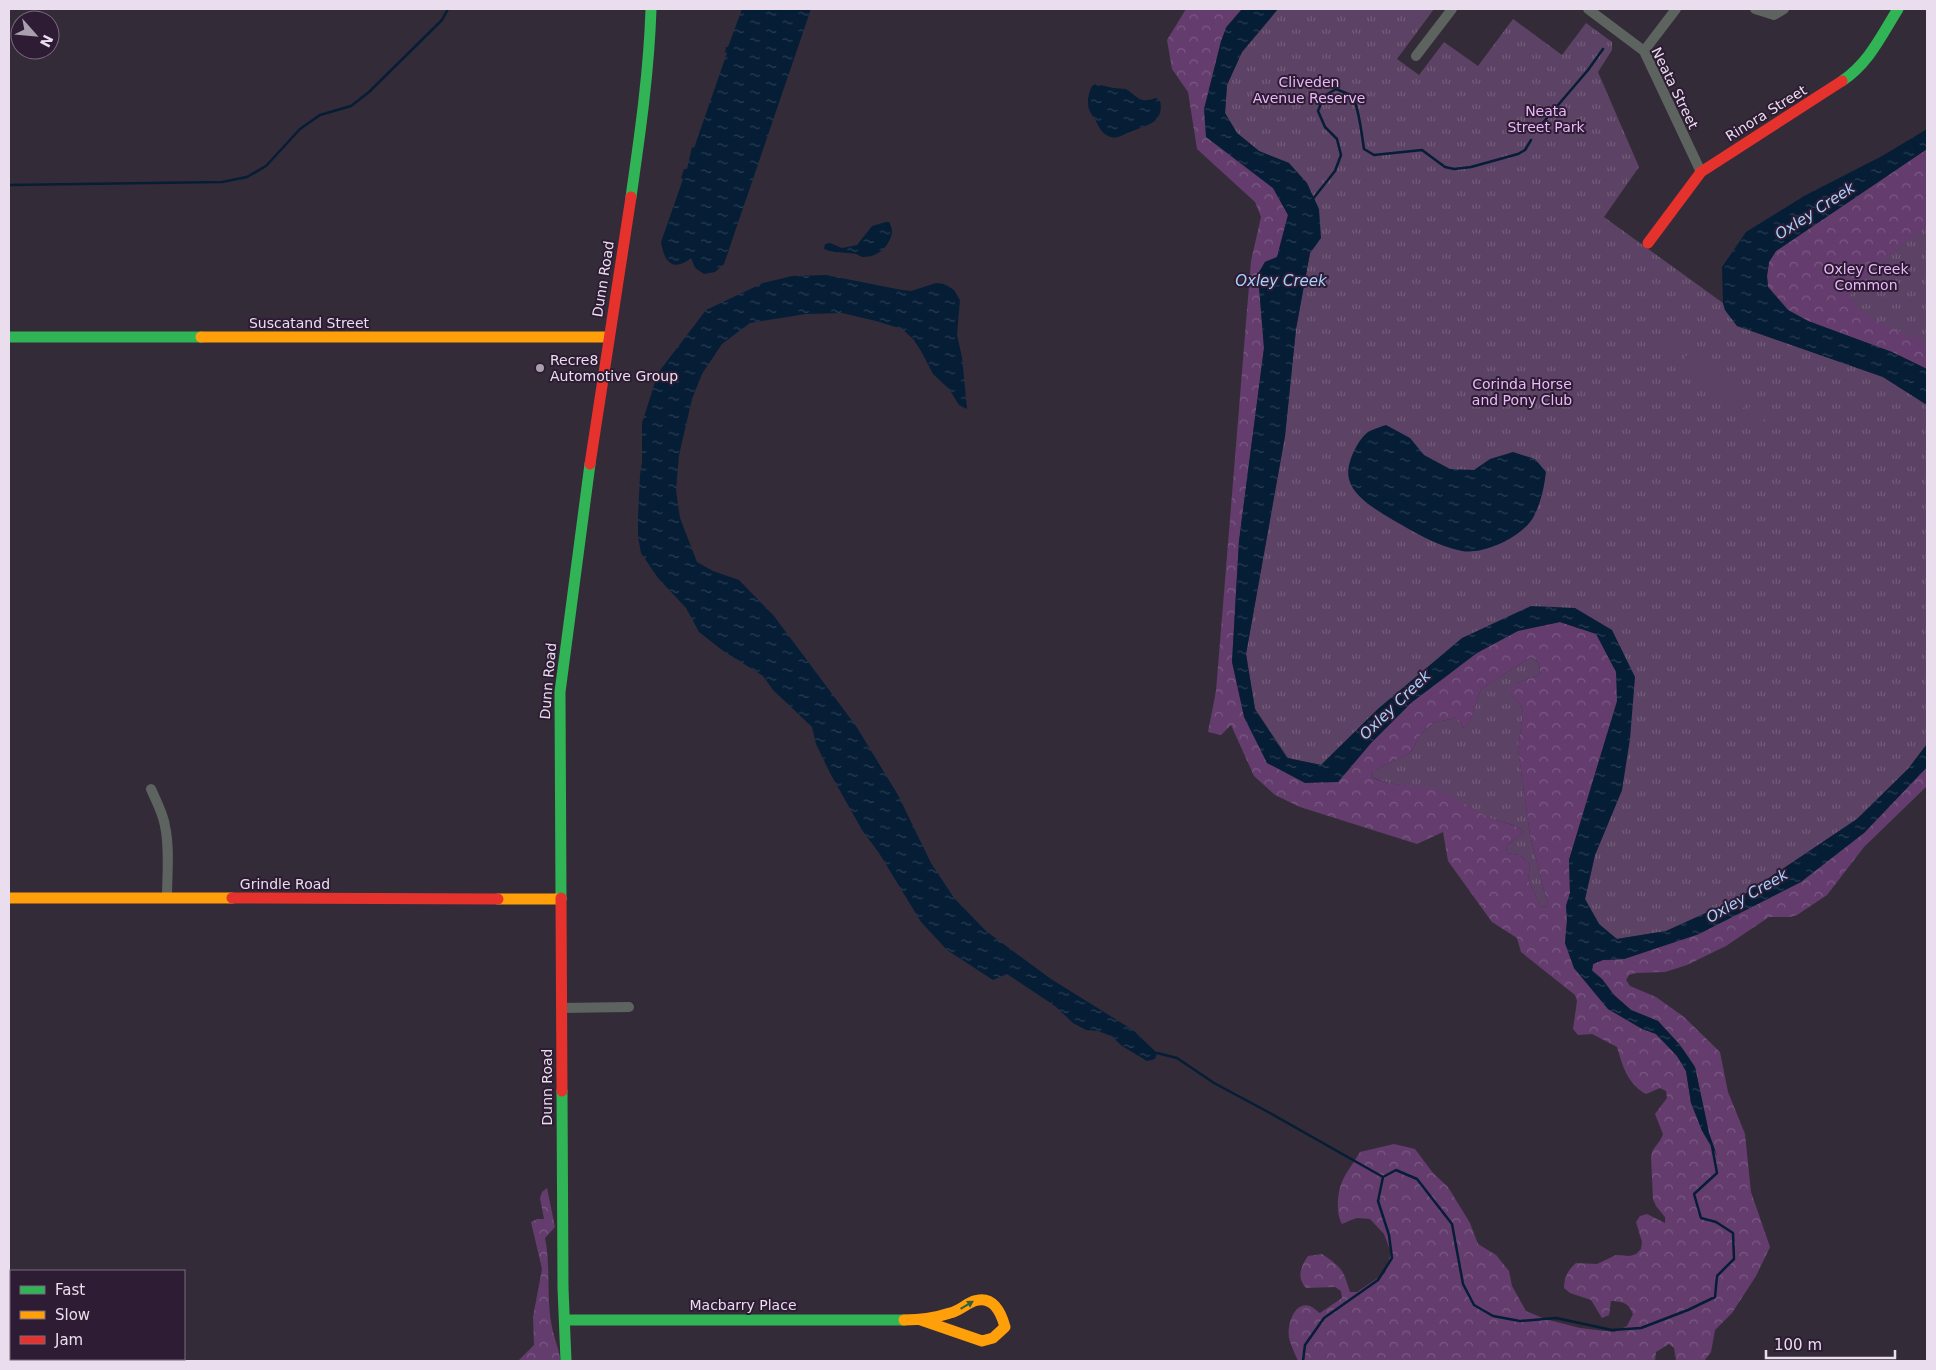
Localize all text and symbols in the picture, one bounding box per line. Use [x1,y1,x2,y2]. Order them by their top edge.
north arrow [10,10,60,60]
text: N [37,32,56,50]
street label: Neata Street [1648,45,1702,132]
park label: Cliveden Avenue Reserve [1253,74,1365,106]
street label: Rinora Street [1723,81,1810,144]
park label: Neata Street Park [1507,103,1586,135]
water label: Oxley Creek [1772,178,1859,243]
street label: Dunn Road [589,240,617,318]
park label: Oxley Creek Common [1823,261,1909,293]
water label: Oxley Creek [1235,272,1328,290]
street label: Suscatand Street [249,315,370,331]
place label: Recre8 Automotive Group [550,352,678,384]
marker: Recre8 Automotive Group [534,362,546,374]
park label: Corinda Horse and Pony Club [1472,376,1572,408]
street label: Dunn Road [537,642,559,720]
water label: Oxley Creek [1356,666,1435,743]
water label: Oxley Creek [1703,865,1792,927]
street label: Grindle Road [240,876,330,892]
street label: Dunn Road [539,1049,555,1125]
legend [10,1270,185,1360]
text: Fast [55,1281,85,1299]
street label: Macbarry Place [689,1297,797,1313]
one-way arrow [960,1301,973,1310]
text: Slow [55,1306,90,1324]
scale bar [1766,1328,1895,1360]
text: Jam [54,1331,83,1349]
text: 100 m [1774,1336,1822,1354]

